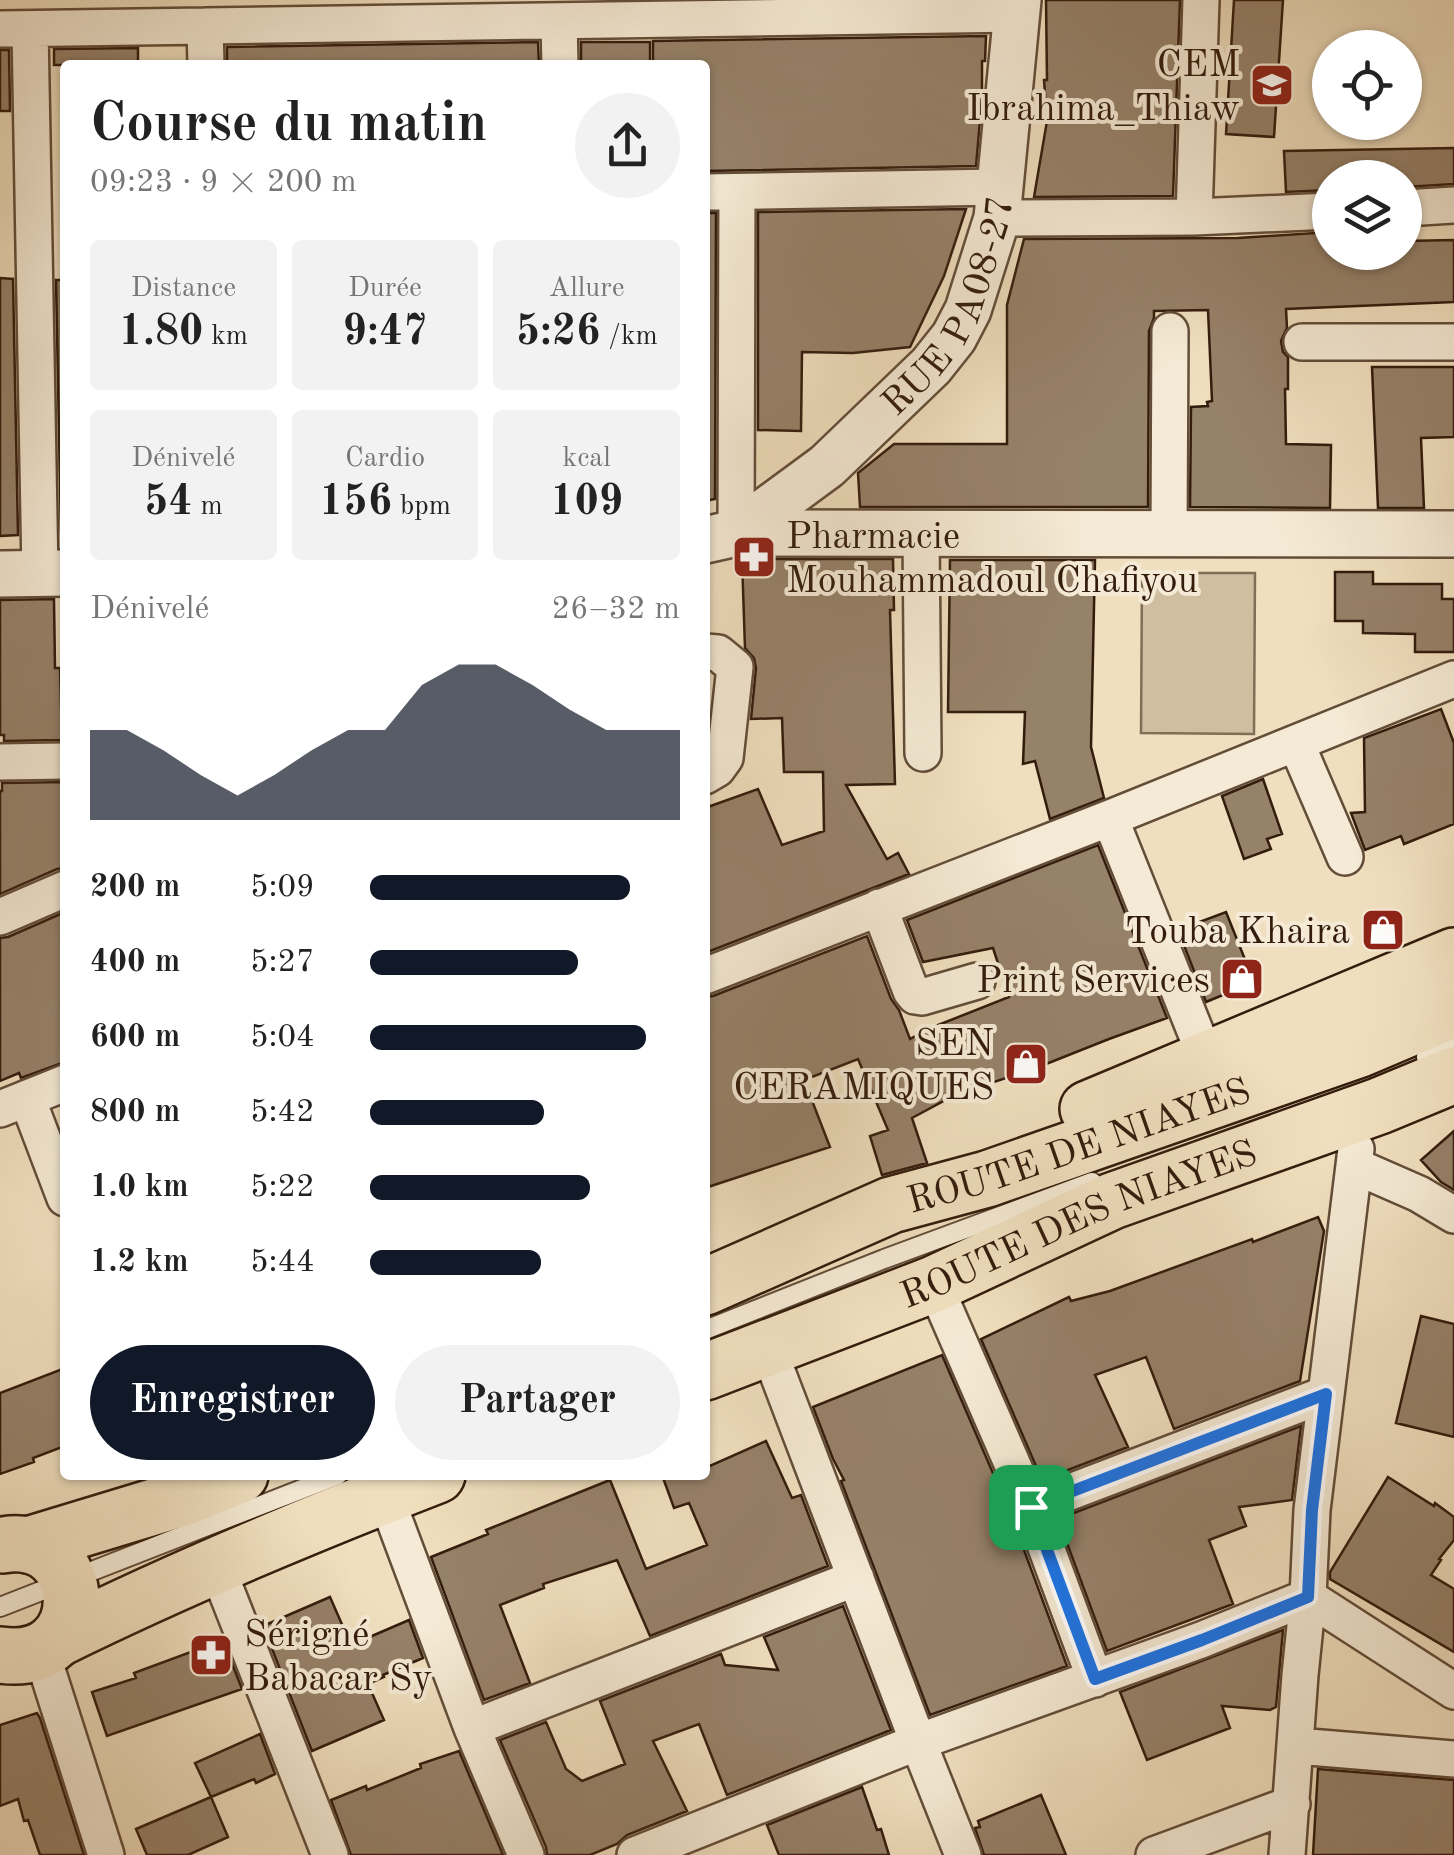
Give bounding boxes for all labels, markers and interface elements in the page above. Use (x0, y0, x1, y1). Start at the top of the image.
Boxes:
map controls (1312, 30, 1422, 270)
button: locate (1312, 30, 1422, 140)
place label: CEM Ibrahima_Thiaw (966, 47, 1240, 129)
school or university icon: CEM Ibrahima_Thiaw (1249, 62, 1295, 108)
button: share (575, 93, 680, 198)
text: Course du matin (90, 98, 487, 153)
button: layers (1312, 160, 1422, 270)
text: 09:23 · 9 × 200 m (90, 167, 357, 199)
street label: RUE PA08-27 (876, 194, 1021, 424)
text: Distance (131, 275, 236, 303)
text: Durée (348, 275, 422, 303)
text: Allure (549, 275, 625, 303)
text: 1.80 (119, 312, 203, 354)
text: 9:47 (343, 312, 427, 354)
text: 5:26 (516, 312, 600, 354)
text: km (203, 323, 248, 351)
text: /km (600, 323, 658, 351)
text: Dénivelé (131, 445, 235, 473)
text: Cardio (345, 445, 425, 473)
text: kcal (563, 445, 611, 473)
text: 54 (144, 482, 193, 524)
text: 156 (319, 482, 392, 524)
text: 109 (550, 482, 623, 524)
text: m (193, 493, 223, 521)
text: bpm (392, 493, 451, 521)
place label: Pharmacie Mouhammadoul Chafiyou (786, 519, 1198, 601)
pharmacy icon: Pharmacie Mouhammadoul Chafiyou (731, 534, 777, 580)
text: Dénivelé (90, 594, 209, 626)
text: 26–32 m (552, 594, 680, 626)
text: 200 m (90, 872, 180, 904)
text: 5:09 (250, 872, 315, 904)
shop icon: Touba Khaira (1360, 907, 1406, 953)
place label: Touba Khaira (1125, 914, 1350, 952)
text: 400 m (90, 947, 180, 979)
text: 5:27 (250, 947, 315, 979)
shop icon: Print Services (1219, 956, 1265, 1002)
place label: Print Services (976, 963, 1210, 1001)
text: 600 m (90, 1022, 180, 1054)
text: 5:04 (250, 1022, 315, 1054)
place label: SEN CERAMIQUES (733, 1026, 994, 1108)
shop icon: SEN CERAMIQUES (1003, 1041, 1049, 1087)
street label: ROUTE DE NIAYES (903, 1073, 1256, 1222)
text: 800 m (90, 1097, 180, 1129)
text: 5:42 (250, 1097, 315, 1129)
street label: ROUTE DES NIAYES (896, 1135, 1262, 1317)
text: 1.0 km (90, 1172, 189, 1204)
text: 5:22 (250, 1172, 315, 1204)
text: 1.2 km (90, 1247, 189, 1279)
text: 5:44 (250, 1247, 315, 1279)
button: Enregistrer (90, 1345, 375, 1460)
button: Partager (395, 1345, 680, 1460)
pin (989, 1465, 1074, 1550)
icon: arrive (1004, 1480, 1059, 1535)
place label: Sérigné Babacar Sy (244, 1617, 432, 1699)
pharmacy icon: Sérigné Babacar Sy (188, 1632, 234, 1678)

